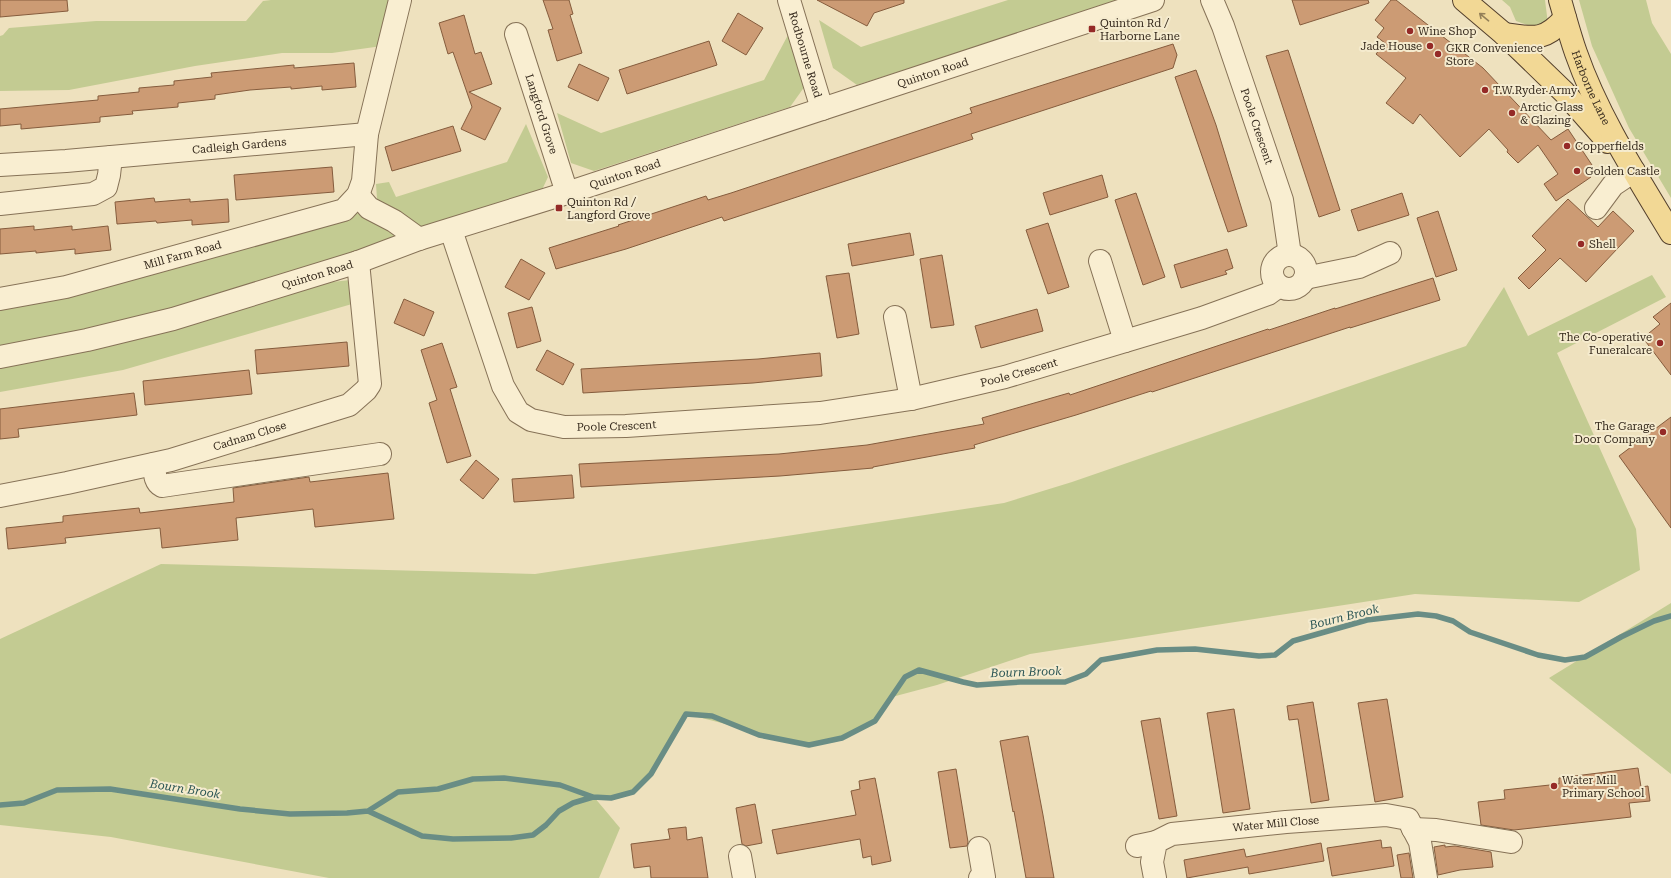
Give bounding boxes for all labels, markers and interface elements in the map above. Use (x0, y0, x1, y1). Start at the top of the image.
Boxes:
street label: Rodbourne Road (786, 10, 825, 99)
one-way arrow (1479, 12, 1489, 21)
place label: Quinton Rd / Harborne Lane (1100, 17, 1180, 43)
marker: Quinton Rd / Harborne Lane (1087, 24, 1097, 34)
place label: Wine Shop (1418, 25, 1476, 38)
marker: Wine Shop (1405, 26, 1415, 36)
place label: Jade House (1360, 40, 1422, 53)
marker: Jade House (1425, 41, 1435, 51)
place label: GKR Convenience Store (1446, 42, 1543, 68)
marker: GKR Convenience Store (1433, 49, 1443, 59)
street label: Harborne Lane (1569, 49, 1613, 127)
street label: Quinton Road (896, 55, 970, 90)
street label: Langford Grove (523, 72, 561, 156)
place label: T.W.Ryder Army (1493, 84, 1578, 97)
marker: T.W.Ryder Army (1480, 85, 1490, 95)
street label: Poole Crescent (1238, 86, 1276, 166)
place label: Arctic Glass & Glazing (1520, 101, 1583, 127)
marker: Arctic Glass & Glazing (1507, 108, 1517, 118)
street label: Cadleigh Gardens (192, 135, 287, 156)
place label: Copperfields (1575, 140, 1644, 153)
marker: Copperfields (1562, 141, 1572, 151)
street label: Quinton Road (588, 156, 662, 192)
place label: Golden Castle (1585, 165, 1660, 178)
marker: Golden Castle (1572, 166, 1582, 176)
place label: Quinton Rd / Langford Grove (567, 196, 650, 222)
marker: Quinton Rd / Langford Grove (554, 203, 564, 213)
street label: Mill Farm Road (142, 238, 223, 272)
place label: Shell (1589, 238, 1616, 251)
marker: Shell (1576, 239, 1586, 249)
street label: Quinton Road (280, 257, 354, 292)
place label: The Co-operative Funeralcare (1559, 331, 1652, 357)
marker: The Co-operative Funeralcare (1655, 338, 1665, 348)
street label: Poole Crescent (979, 355, 1059, 389)
street label: Poole Crescent (577, 417, 657, 433)
street label: Cadnam Close (211, 418, 288, 453)
place label: The Garage Door Company (1574, 420, 1655, 446)
marker: The Garage Door Company (1658, 427, 1668, 437)
water label: Bourn Brook (1307, 601, 1381, 633)
water label: Bourn Brook (989, 664, 1062, 680)
place label: Water Mill Primary School (1562, 774, 1645, 800)
water label: Bourn Brook (148, 776, 222, 802)
marker: Water Mill Primary School (1549, 781, 1559, 791)
street label: Water Mill Close (1232, 813, 1320, 834)

